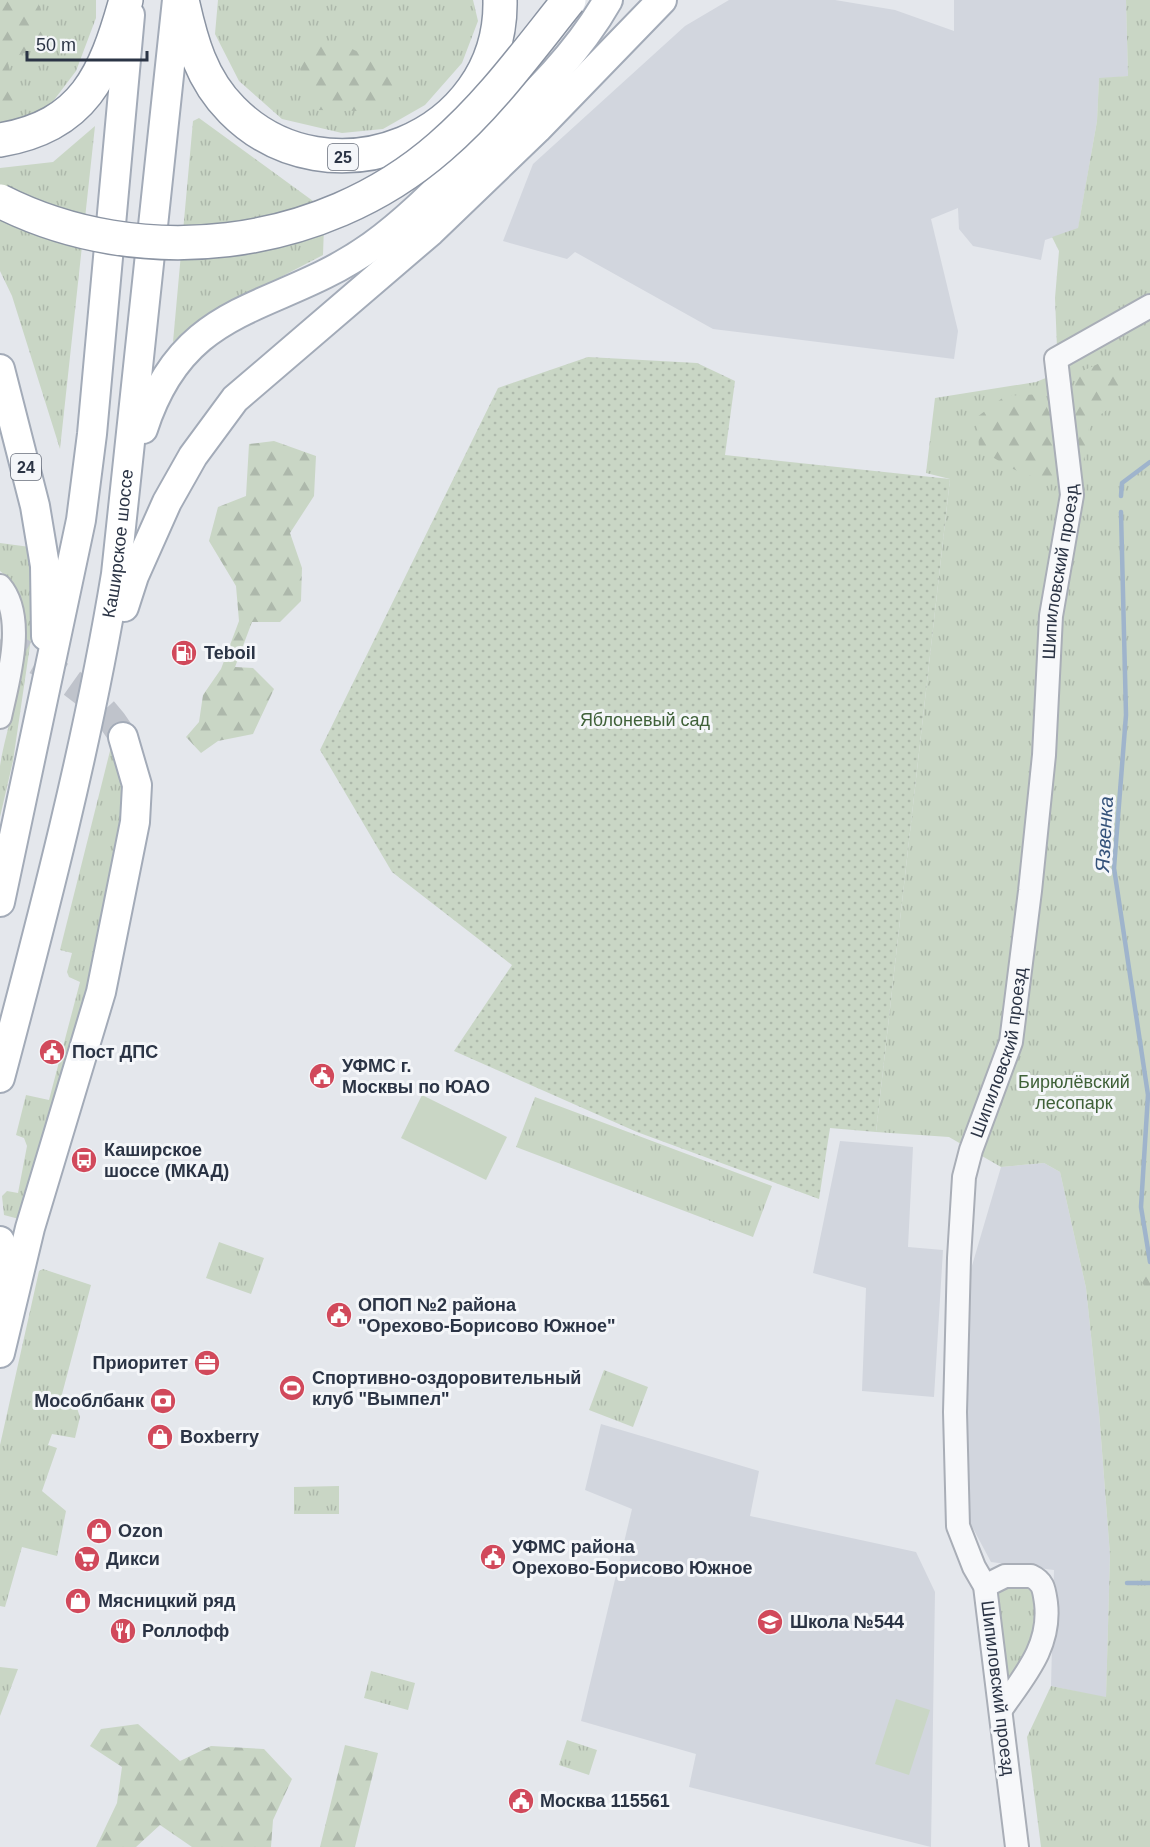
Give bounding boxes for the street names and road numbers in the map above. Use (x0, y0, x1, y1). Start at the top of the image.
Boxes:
road number: 25 (328, 144, 358, 170)
road number: 24 (11, 454, 41, 480)
street label: Каширское шоссе (99, 468, 137, 619)
street label: Шипиловский проезд (1039, 483, 1082, 660)
street label: Шипиловский проезд (966, 966, 1030, 1141)
street label: Шипиловский проезд (977, 1599, 1019, 1777)

